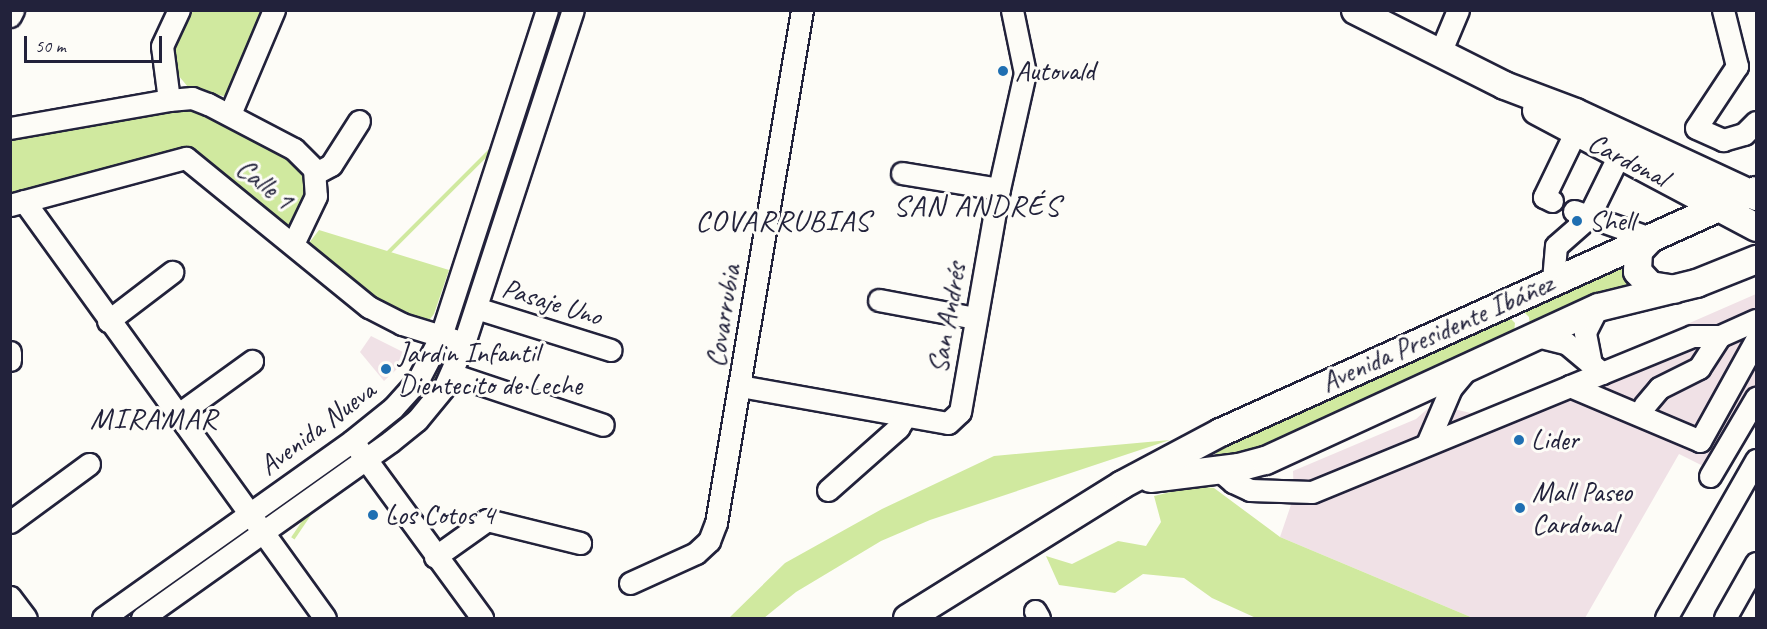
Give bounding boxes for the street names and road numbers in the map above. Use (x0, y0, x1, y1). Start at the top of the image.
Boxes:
street label: Cardonal (1582, 126, 1674, 194)
street label: Calle 1 (230, 151, 300, 217)
street label: San Andrés (921, 260, 973, 376)
street label: Covarrubia (698, 263, 748, 369)
street label: Avenida Presidente Ibáñez (1316, 267, 1558, 399)
street label: Pasaje Uno (498, 271, 606, 333)
street label: Avenida Nueva (252, 374, 382, 482)

